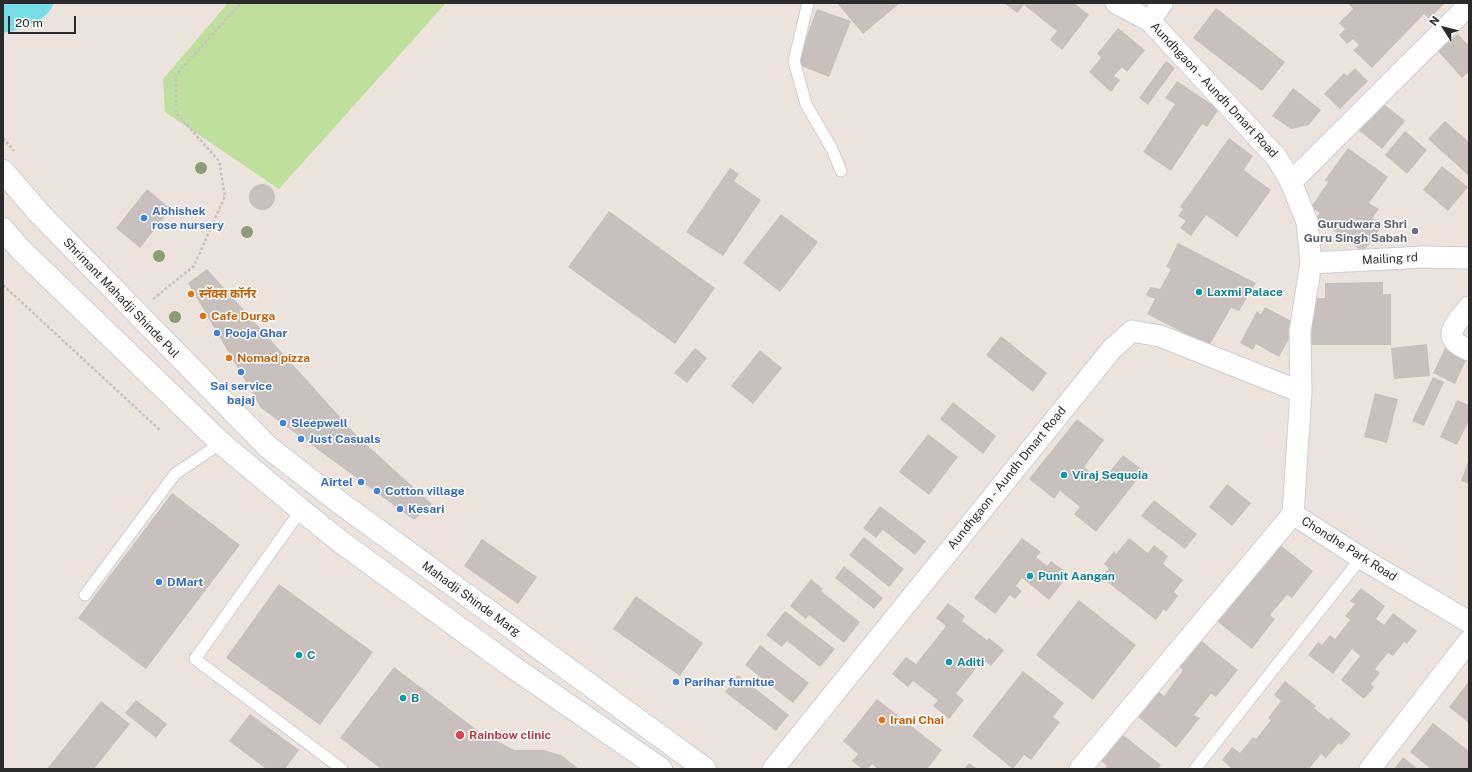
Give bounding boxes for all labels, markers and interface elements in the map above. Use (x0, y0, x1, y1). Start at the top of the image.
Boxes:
scale bar (10, 8, 78, 34)
north arrow (1424, 8, 1464, 48)
text: N (1427, 14, 1442, 28)
text: 20 m (15, 16, 43, 30)
street label: Aundhgaon - Aundh Dmart Road (1147, 19, 1281, 161)
place label: Abhishek rose nursery (152, 204, 224, 232)
marker: Abhishek rose nursery (139, 213, 149, 223)
place label: Gurudwara Shri Guru Singh Sabah (1304, 217, 1407, 245)
marker: Gurudwara Shri Guru Singh Sabah (1410, 226, 1420, 236)
street label: Shrimant Mahadji Shinde Pul (60, 235, 182, 361)
street label: Mailing rd (1362, 250, 1418, 268)
place label: Laxmi Palace (1207, 285, 1283, 299)
place label: स्नॅक्स कॉर्नर (199, 287, 256, 301)
marker: Laxmi Palace (1194, 287, 1204, 297)
marker: स्नॅक्स कॉर्नर (186, 289, 196, 299)
place label: Cafe Durga (211, 309, 275, 323)
marker: Cafe Durga (198, 311, 208, 321)
place label: Pooja Ghar (225, 326, 287, 340)
marker: Pooja Ghar (212, 328, 222, 338)
place label: Nomad pizza (237, 351, 310, 365)
marker: Nomad pizza (224, 353, 234, 363)
marker: Sai service bajaj (236, 367, 246, 377)
place label: Sai service bajaj (210, 379, 272, 407)
street label: Aundhgaon - Aundh Dmart Road (945, 404, 1069, 552)
place label: Sleepwell (291, 416, 348, 430)
marker: Sleepwell (278, 418, 288, 428)
place label: Just Casuals (309, 432, 381, 446)
marker: Just Casuals (296, 434, 306, 444)
place label: Viraj Sequoia (1072, 468, 1148, 482)
marker: Viraj Sequoia (1059, 470, 1069, 480)
place label: Airtel (320, 475, 353, 489)
marker: Airtel (356, 477, 366, 487)
place label: Cotton village (385, 484, 465, 498)
marker: Cotton village (372, 486, 382, 496)
place label: Kesari (408, 502, 444, 516)
marker: Kesari (395, 504, 405, 514)
street label: Chondhe Park Road (1299, 514, 1399, 584)
street label: Mahadji Shinde Marg (419, 558, 523, 640)
place label: Punit Aangan (1038, 569, 1115, 583)
marker: Punit Aangan (1025, 571, 1035, 581)
place label: DMart (167, 575, 203, 589)
marker: DMart (154, 577, 164, 587)
place label: C (307, 648, 316, 662)
marker: C (294, 650, 304, 660)
place label: Aditi (957, 655, 984, 669)
marker: Aditi (944, 657, 954, 667)
place label: Parihar furnitue (684, 675, 774, 689)
marker: Parihar furnitue (671, 677, 681, 687)
place label: B (411, 691, 419, 705)
marker: B (398, 693, 408, 703)
place label: Irani Chai (890, 713, 944, 727)
marker: Irani Chai (877, 715, 887, 725)
place label: Rainbow clinic (469, 728, 551, 742)
marker: Rainbow clinic (454, 729, 466, 741)

